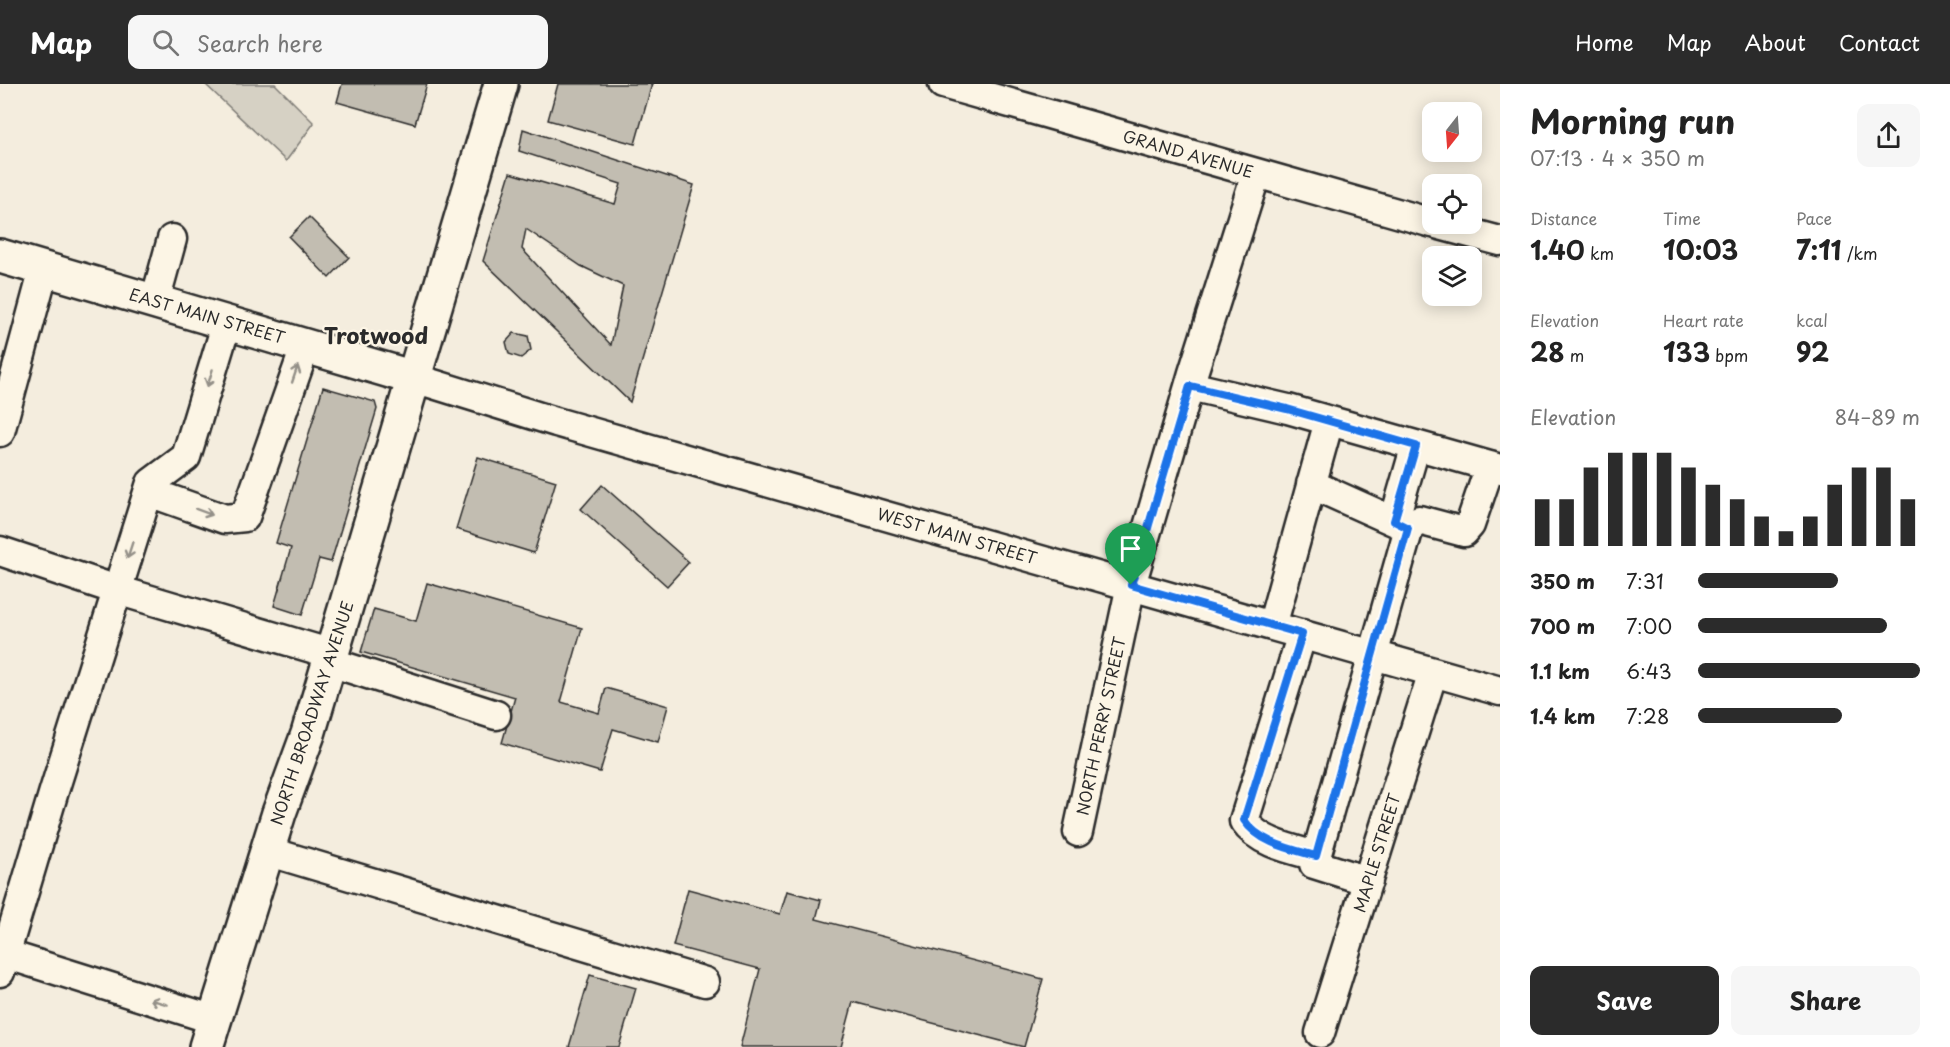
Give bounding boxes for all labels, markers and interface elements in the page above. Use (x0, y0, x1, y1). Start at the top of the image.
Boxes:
search box (128, 15, 548, 69)
text: Map (30, 21, 92, 64)
icon: search (149, 26, 182, 59)
text: Search here (197, 26, 323, 59)
text: Home (1575, 26, 1634, 58)
text: Map (1667, 26, 1712, 58)
text: About (1745, 26, 1806, 58)
text: Contact (1839, 26, 1920, 58)
text: Morning run (1530, 95, 1735, 145)
north arrow (1422, 102, 1482, 162)
map controls (1422, 102, 1482, 306)
button: share (1857, 104, 1920, 167)
street label: GRAND AVENUE (1120, 123, 1256, 183)
text: 07:13 · 4 × 350 m (1530, 143, 1705, 173)
button: locate (1422, 174, 1482, 234)
text: Distance (1530, 206, 1597, 230)
text: Time (1663, 206, 1701, 230)
text: Pace (1796, 206, 1832, 230)
text: 1.40 (1530, 230, 1585, 269)
text: 10:03 (1663, 230, 1738, 269)
text: 7:11 (1796, 230, 1842, 269)
text: km (1585, 241, 1614, 265)
text: /km (1842, 241, 1878, 265)
button: layers (1422, 246, 1482, 306)
street label: EAST MAIN STREET (127, 281, 288, 349)
text: Elevation (1530, 308, 1599, 332)
text: Heart rate (1663, 308, 1744, 332)
text: kcal (1796, 308, 1828, 332)
district label: Trotwood (324, 318, 428, 351)
text: 28 (1530, 332, 1565, 371)
text: 133 (1663, 332, 1710, 371)
text: 92 (1796, 332, 1829, 371)
text: m (1565, 343, 1584, 367)
text: bpm (1710, 343, 1748, 367)
one-way arrow (291, 365, 302, 384)
one-way arrow (204, 368, 215, 387)
text: Elevation (1530, 402, 1616, 432)
text: 84–89 m (1835, 402, 1920, 432)
street label: WEST MAIN STREET (875, 501, 1040, 569)
one-way arrow (194, 507, 213, 518)
pin (1105, 523, 1156, 585)
icon: arrive (1114, 532, 1147, 565)
one-way arrow (124, 540, 135, 559)
text: 350 m (1530, 566, 1595, 596)
text: 7:31 (1626, 566, 1664, 596)
street label: NORTH BROADWAY AVENUE (263, 598, 359, 828)
text: 700 m (1530, 611, 1595, 641)
text: 7:00 (1626, 611, 1672, 641)
street label: NORTH PERRY STREET (1069, 634, 1131, 817)
text: 1.1 km (1530, 656, 1590, 686)
text: 6:43 (1626, 656, 1672, 686)
text: 1.4 km (1530, 701, 1596, 731)
text: 7:28 (1626, 701, 1669, 731)
street label: MAPLE STREET (1347, 790, 1406, 915)
button: Save (1530, 966, 1719, 1035)
button: Share (1731, 966, 1920, 1035)
one-way arrow (150, 996, 169, 1007)

